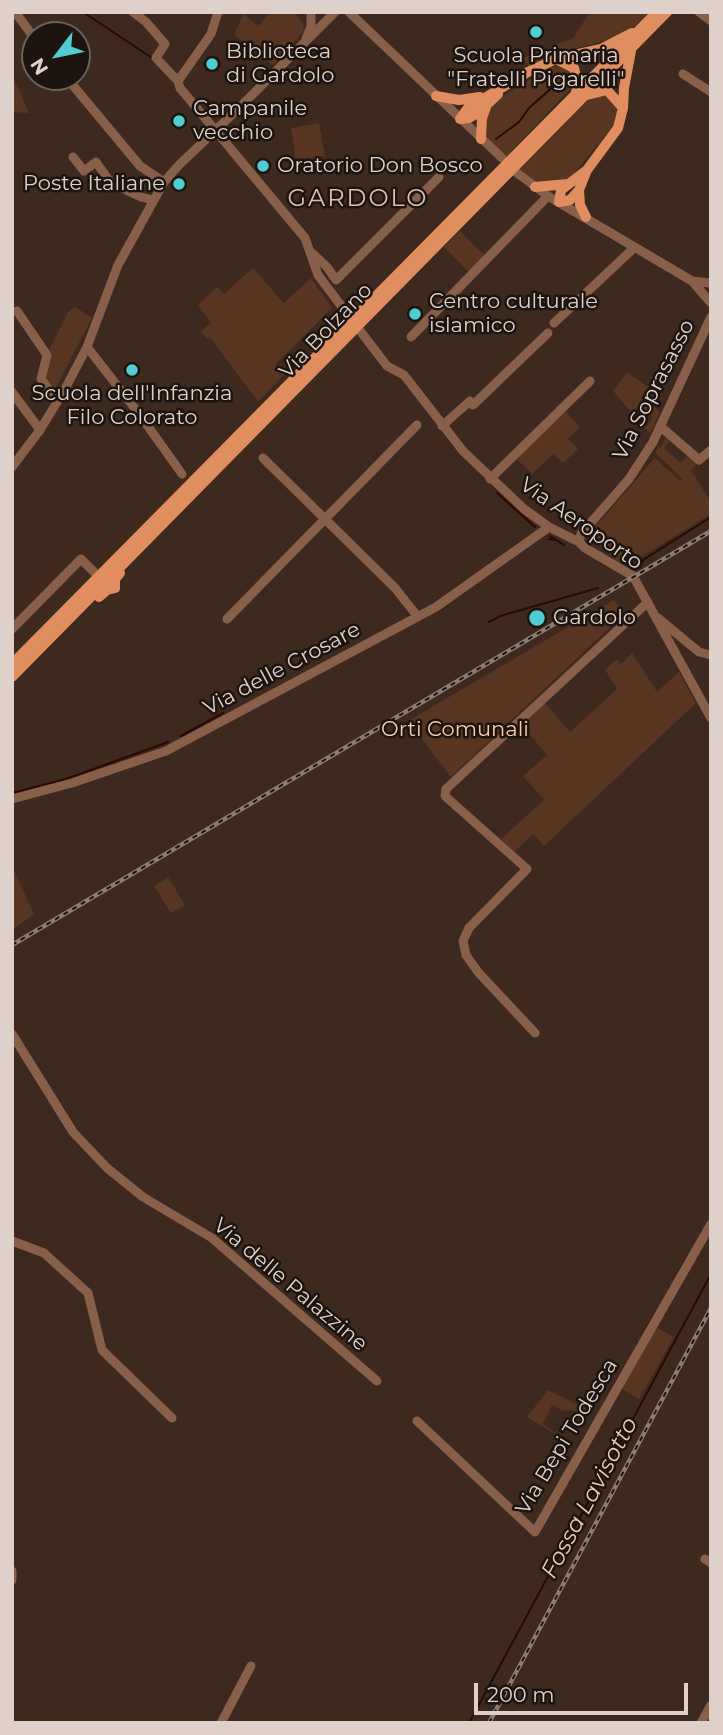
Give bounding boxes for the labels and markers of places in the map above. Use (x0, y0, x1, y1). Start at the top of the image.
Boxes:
marker: Scuola Primaria "Fratelli Pigarelli" (528, 24, 544, 40)
place label: Biblioteca di Gardolo (226, 39, 334, 89)
place label: Scuola Primaria "Fratelli Pigarelli" (447, 43, 625, 93)
marker: Biblioteca di Gardolo (204, 56, 220, 72)
place label: Campanile vecchio (193, 96, 307, 146)
marker: Campanile vecchio (171, 113, 187, 129)
place label: Oratorio Don Bosco (277, 153, 483, 179)
marker: Oratorio Don Bosco (255, 158, 271, 174)
place label: Poste Italiane (23, 171, 165, 197)
marker: Poste Italiane (171, 176, 187, 192)
place label: Centro culturale islamico (429, 289, 598, 339)
marker: Centro culturale islamico (407, 306, 423, 322)
marker: Scuola dell'Infanzia Filo Colorato (124, 362, 140, 378)
place label: Scuola dell'Infanzia Filo Colorato (32, 381, 232, 431)
place label: Gardolo (553, 605, 636, 631)
marker: Gardolo (527, 608, 547, 628)

